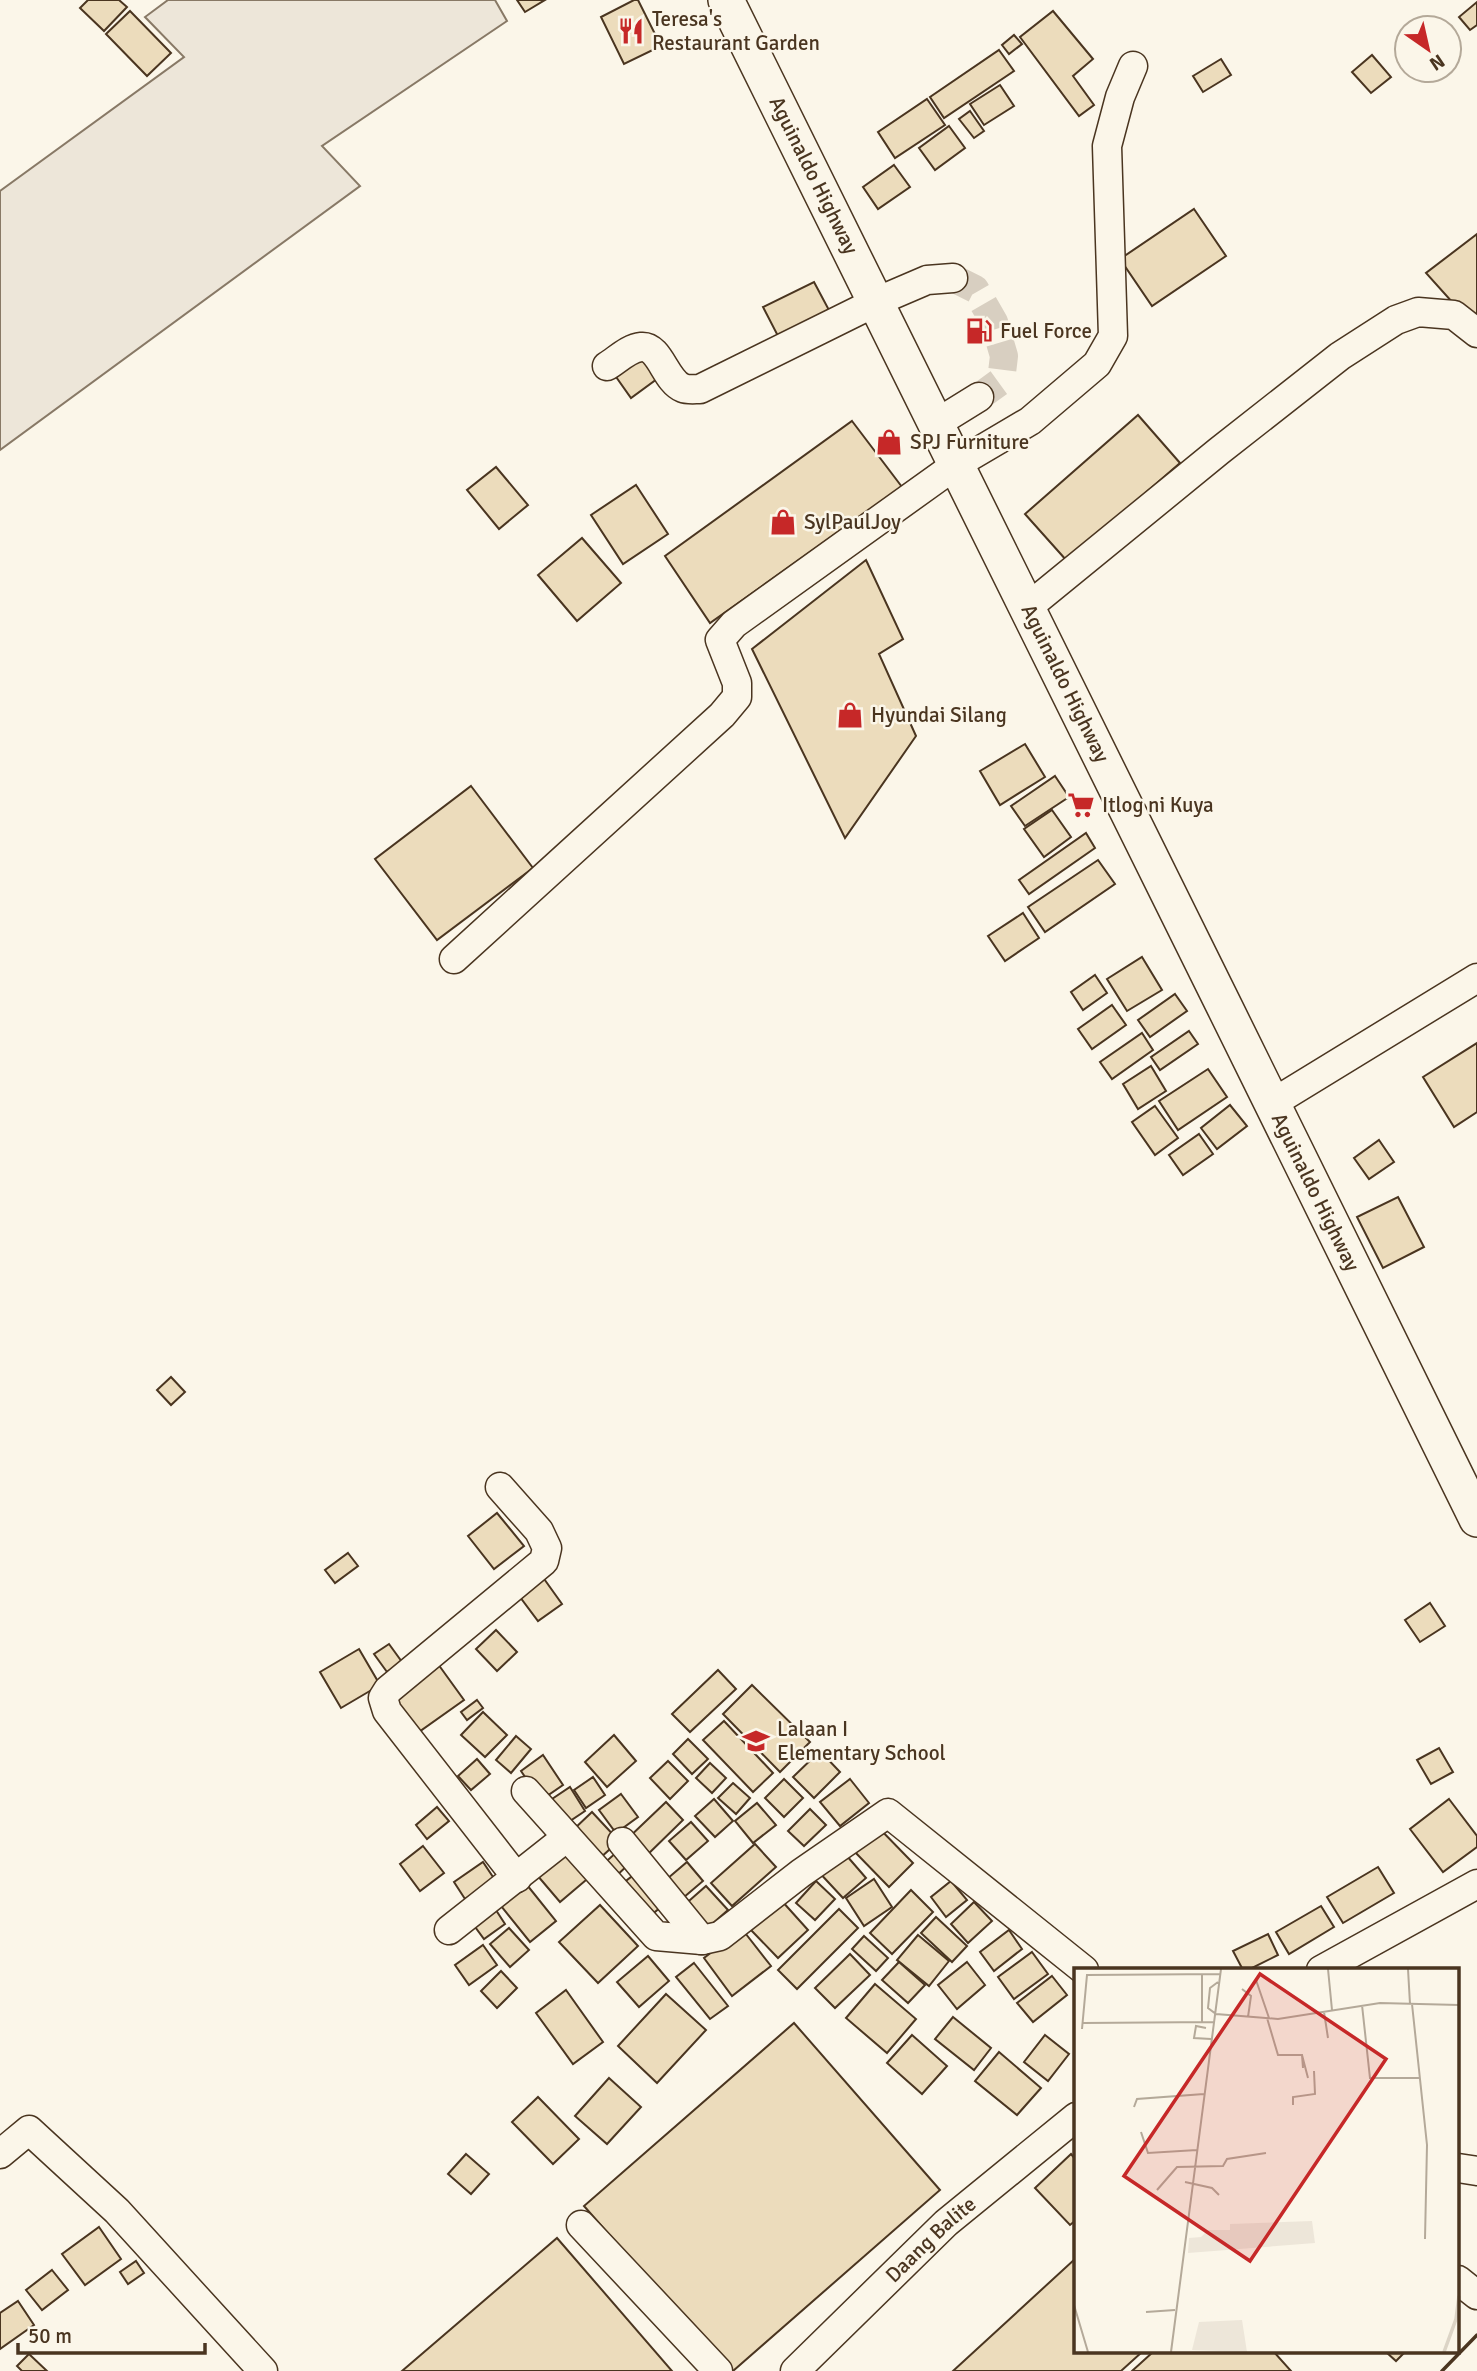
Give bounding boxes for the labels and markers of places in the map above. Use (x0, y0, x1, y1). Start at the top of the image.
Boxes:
place label: Teresa's Restaurant Garden (652, 6, 820, 56)
restaurant icon: Teresa's Restaurant Garden (616, 16, 646, 46)
fuel station icon: Fuel Force (964, 316, 994, 346)
place label: Fuel Force (1000, 318, 1092, 344)
shop icon: SPJ Furniture (874, 427, 904, 457)
place label: SPJ Furniture (910, 429, 1029, 455)
shop icon: SylPaulJoy (768, 507, 798, 537)
place label: SylPaulJoy (804, 509, 901, 535)
shop icon: Hyundai Silang (835, 700, 865, 730)
place label: Hyundai Silang (871, 702, 1007, 728)
supermarket icon: Itlog ni Kuya (1066, 790, 1096, 820)
place label: Itlog ni Kuya (1102, 792, 1214, 818)
place label: Lalaan I Elementary School (777, 1716, 946, 1766)
school or university icon: Lalaan I Elementary School (741, 1726, 771, 1756)

